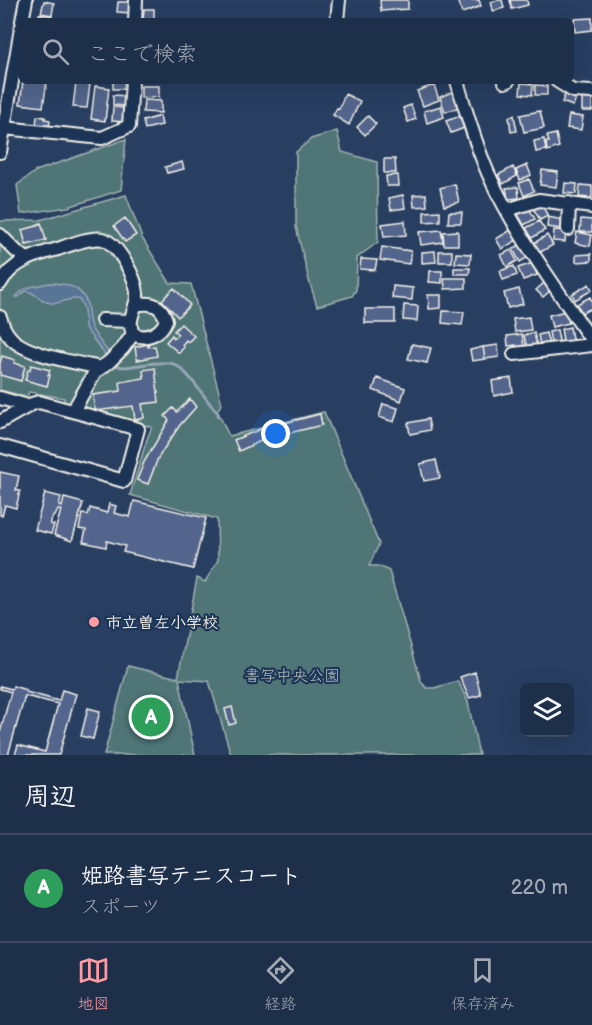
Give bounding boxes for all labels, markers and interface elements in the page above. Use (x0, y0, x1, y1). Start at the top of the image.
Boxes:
search box (18, 18, 574, 84)
icon: search (39, 35, 72, 68)
text: ここで検索 (87, 41, 197, 68)
your location (261, 419, 290, 448)
place label: 市立曽左小学校 (106, 614, 218, 633)
marker: 市立曽左小学校 (87, 615, 101, 629)
park label: 書写中央公園 (244, 667, 340, 686)
map controls (520, 683, 574, 737)
button: layers (520, 683, 574, 737)
pin: A (132, 694, 170, 740)
text: 周辺 (24, 782, 76, 813)
text: 姫路書写テニスコート (81, 863, 301, 890)
text: A (37, 876, 50, 900)
text: 220 m (511, 876, 568, 900)
text: スポーツ (81, 895, 161, 919)
tab: 地図 (77, 954, 110, 1014)
tab: 経路 (264, 954, 297, 1014)
tab: 保存済み (451, 954, 515, 1014)

